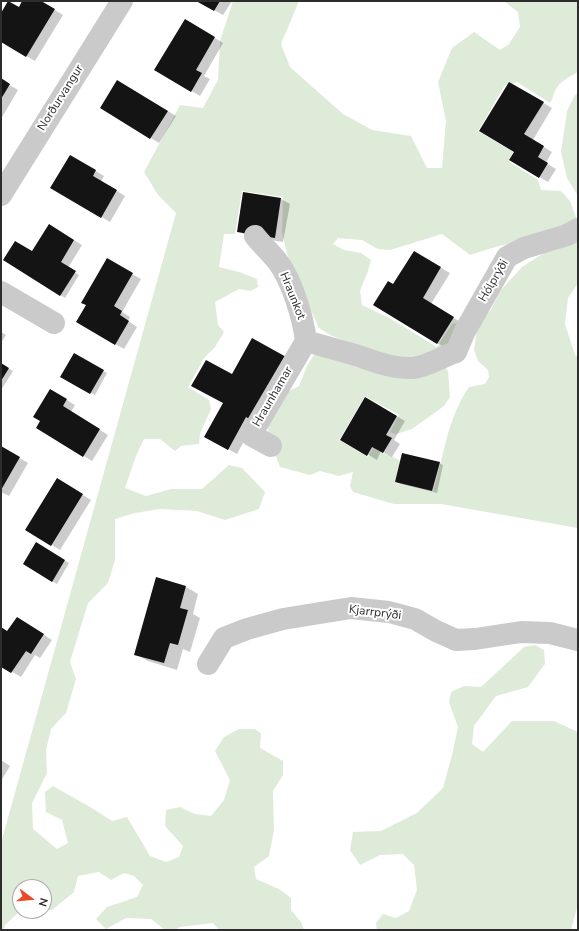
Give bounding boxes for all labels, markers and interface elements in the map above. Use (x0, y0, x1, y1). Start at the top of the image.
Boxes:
street label: Norðurvangur (35, 62, 87, 134)
street label: Hólprýði (476, 257, 512, 305)
street label: Hraunkot (276, 270, 308, 322)
street label: Hraunhamar (250, 364, 296, 430)
street label: Kjarrprýði (348, 603, 402, 623)
north arrow (12, 879, 52, 919)
text: N (35, 896, 51, 908)

